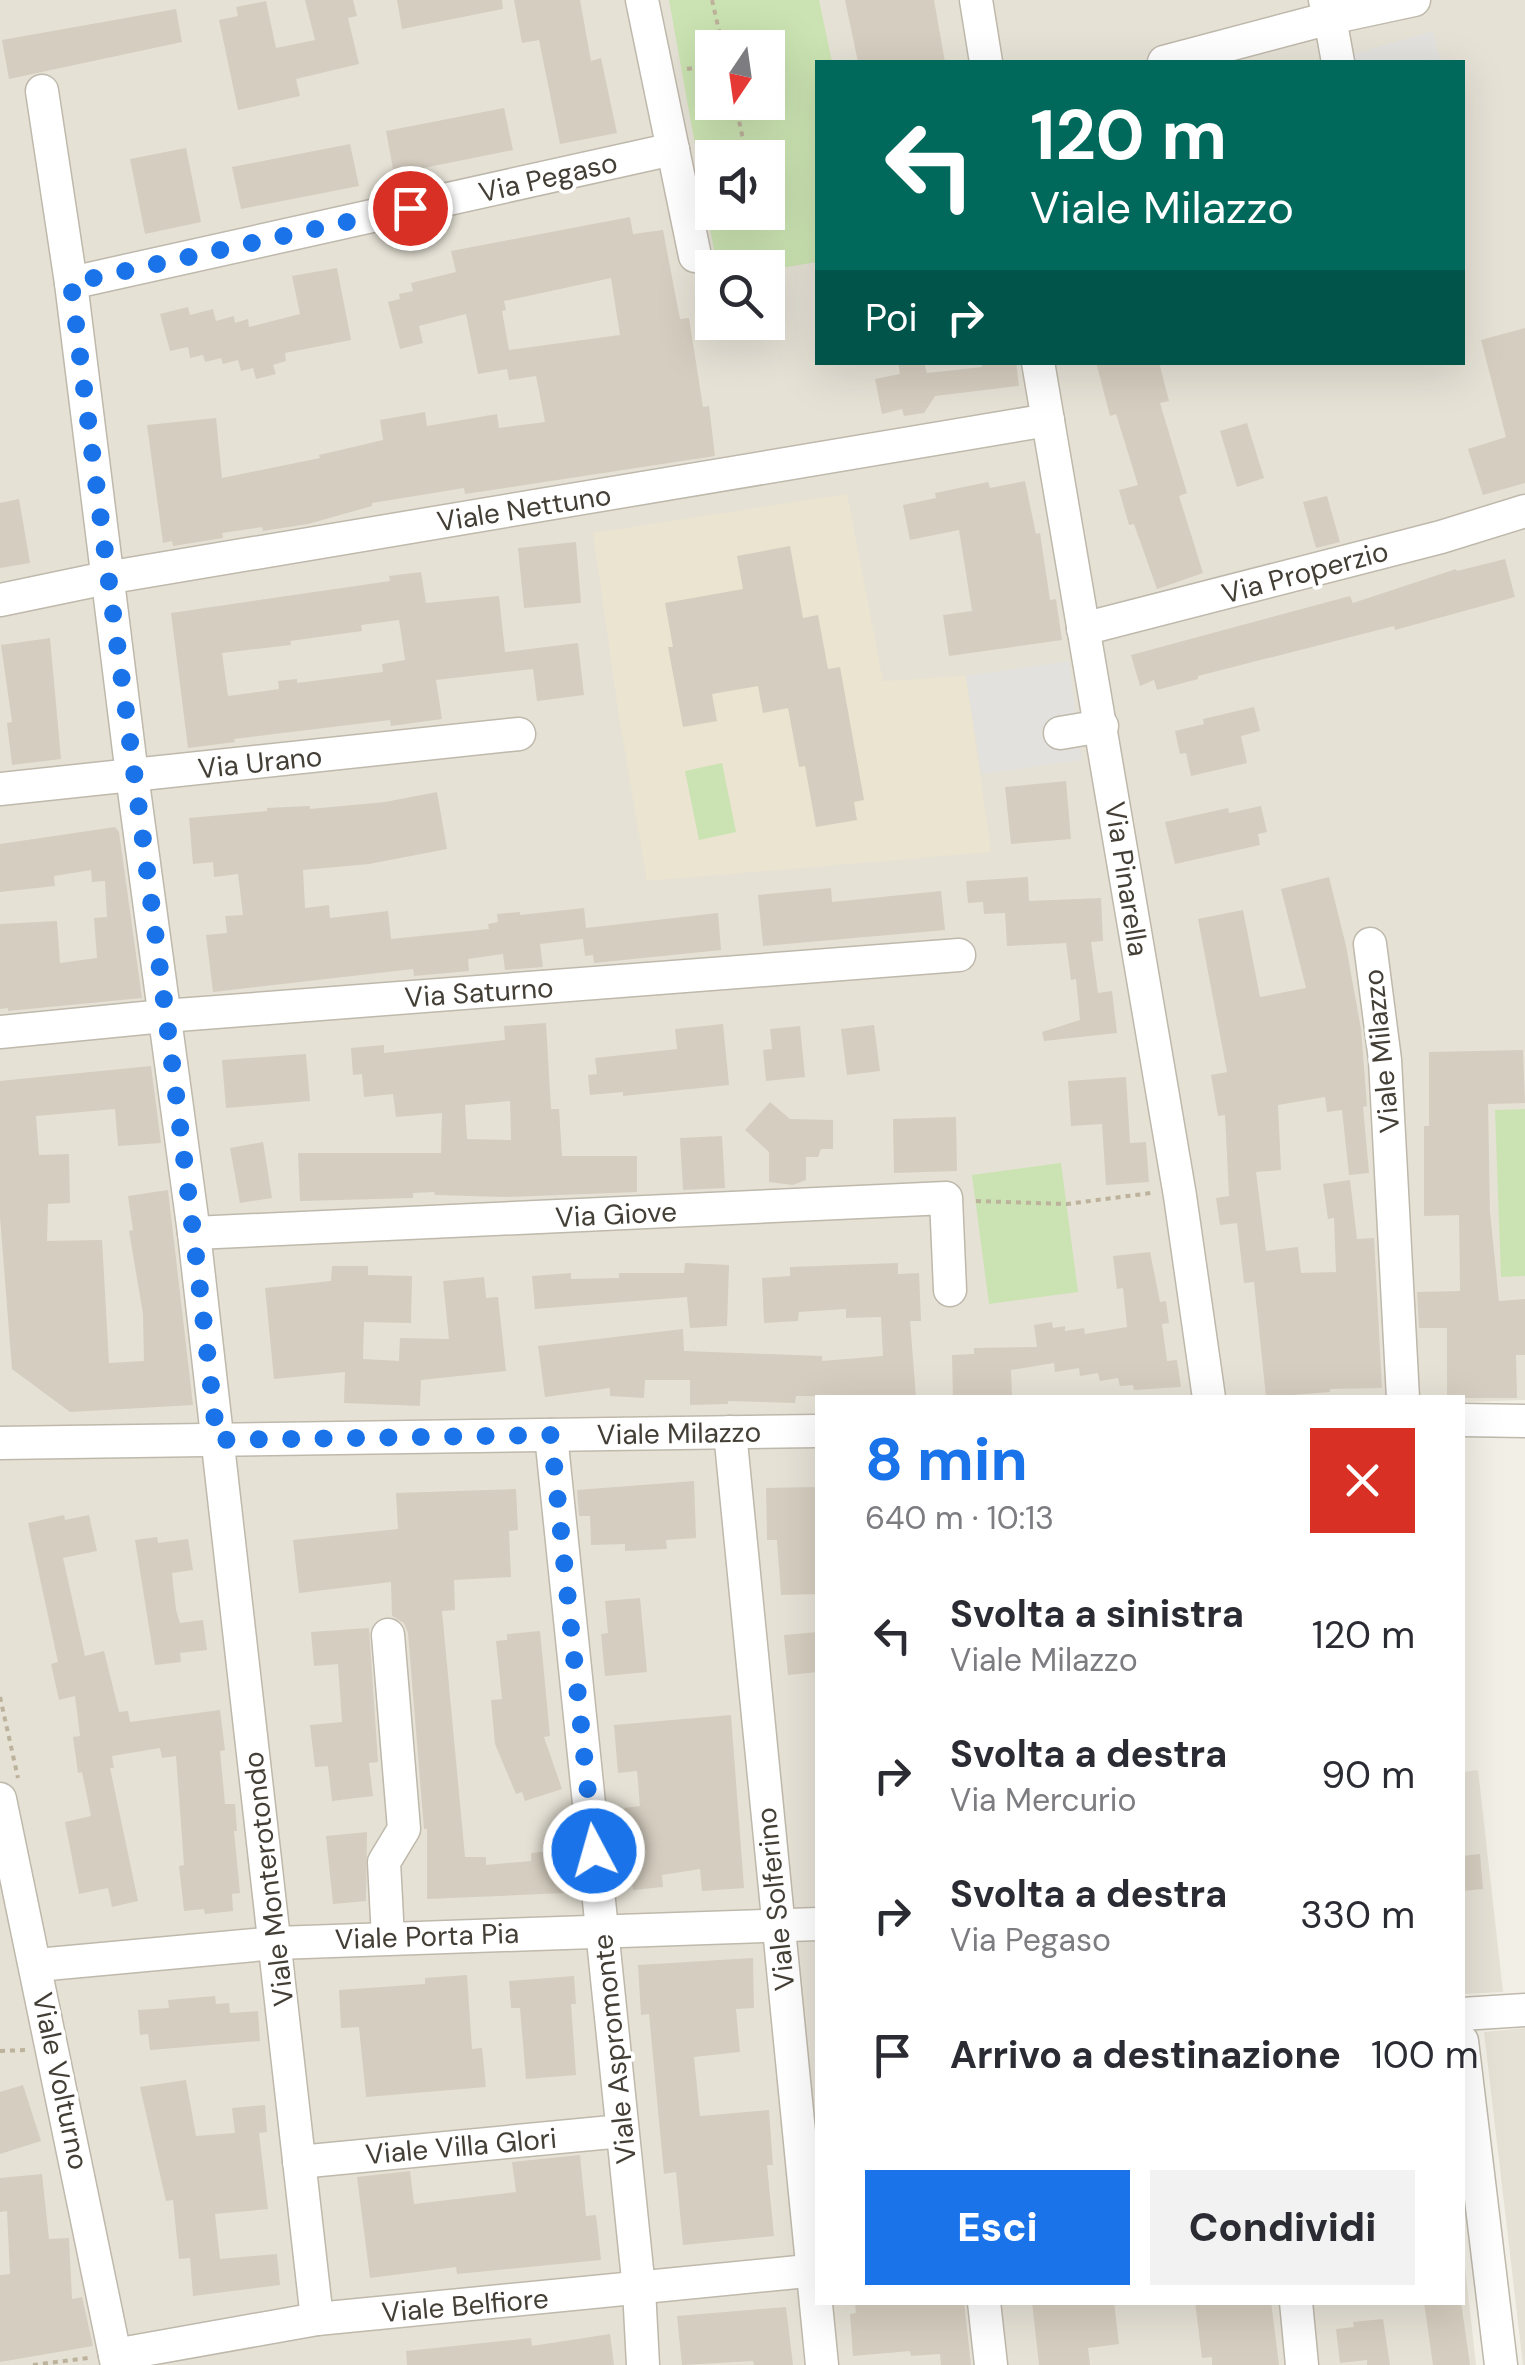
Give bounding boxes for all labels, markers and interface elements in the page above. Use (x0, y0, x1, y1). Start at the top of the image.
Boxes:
north arrow (695, 30, 785, 120)
map controls (695, 30, 785, 340)
text: 120 m (1030, 90, 1227, 181)
icon: left (865, 100, 995, 230)
button: sound (695, 140, 785, 230)
street label: Via Pegaso (475, 144, 621, 211)
pin (368, 166, 453, 251)
text: Viale Milazzo (1030, 178, 1294, 237)
icon: arrive (383, 181, 438, 236)
button: search (695, 250, 785, 340)
icon: right (938, 290, 993, 345)
text: Poi (865, 293, 918, 343)
street label: Viale Nettuno (434, 476, 614, 541)
street label: Via Properzio (1218, 533, 1392, 612)
street label: Via Urano (196, 738, 324, 787)
street label: Via Pinarella (1096, 799, 1157, 959)
street label: Viale Milazzo (1355, 967, 1408, 1135)
street label: Via Saturno (403, 969, 555, 1016)
street label: Via Giove (554, 1193, 678, 1236)
street label: Viale Milazzo (597, 1414, 761, 1453)
text: 8 min (865, 1420, 1028, 1499)
button: close (1310, 1428, 1415, 1533)
text: 640 m · 10:13 (865, 1497, 1054, 1539)
text: Svolta a sinistra (950, 1589, 1244, 1639)
icon: left (865, 1608, 920, 1663)
text: 120 m (1312, 1610, 1415, 1660)
text: Viale Milazzo (950, 1639, 1138, 1681)
text: Svolta a destra (950, 1729, 1227, 1779)
icon: right (865, 1748, 920, 1803)
street label: Viale Monterotondo (235, 1749, 302, 2008)
text: 90 m (1321, 1750, 1415, 1800)
text: Via Mercurio (950, 1779, 1136, 1821)
position arrow (542, 1799, 646, 1903)
street label: Viale Solferino (747, 1806, 804, 1992)
text: Svolta a destra (950, 1869, 1227, 1919)
icon: right (865, 1888, 920, 1943)
text: 330 m (1300, 1890, 1415, 1940)
street label: Viale Porta Pia (334, 1915, 520, 1958)
text: Via Pegaso (950, 1919, 1111, 1961)
street label: Viale Aspromonte (584, 1932, 645, 2166)
street label: Viale Volturno (24, 1989, 97, 2173)
icon: arrive (865, 2028, 920, 2083)
text: Arrivo a destinazione (950, 2030, 1341, 2080)
text: 100 m (1371, 2030, 1479, 2080)
street label: Viale Villa Glori (364, 2120, 558, 2173)
button: Esci (865, 2170, 1130, 2285)
button: Condividi (1150, 2170, 1415, 2285)
street label: Viale Belfiore (380, 2280, 550, 2331)

